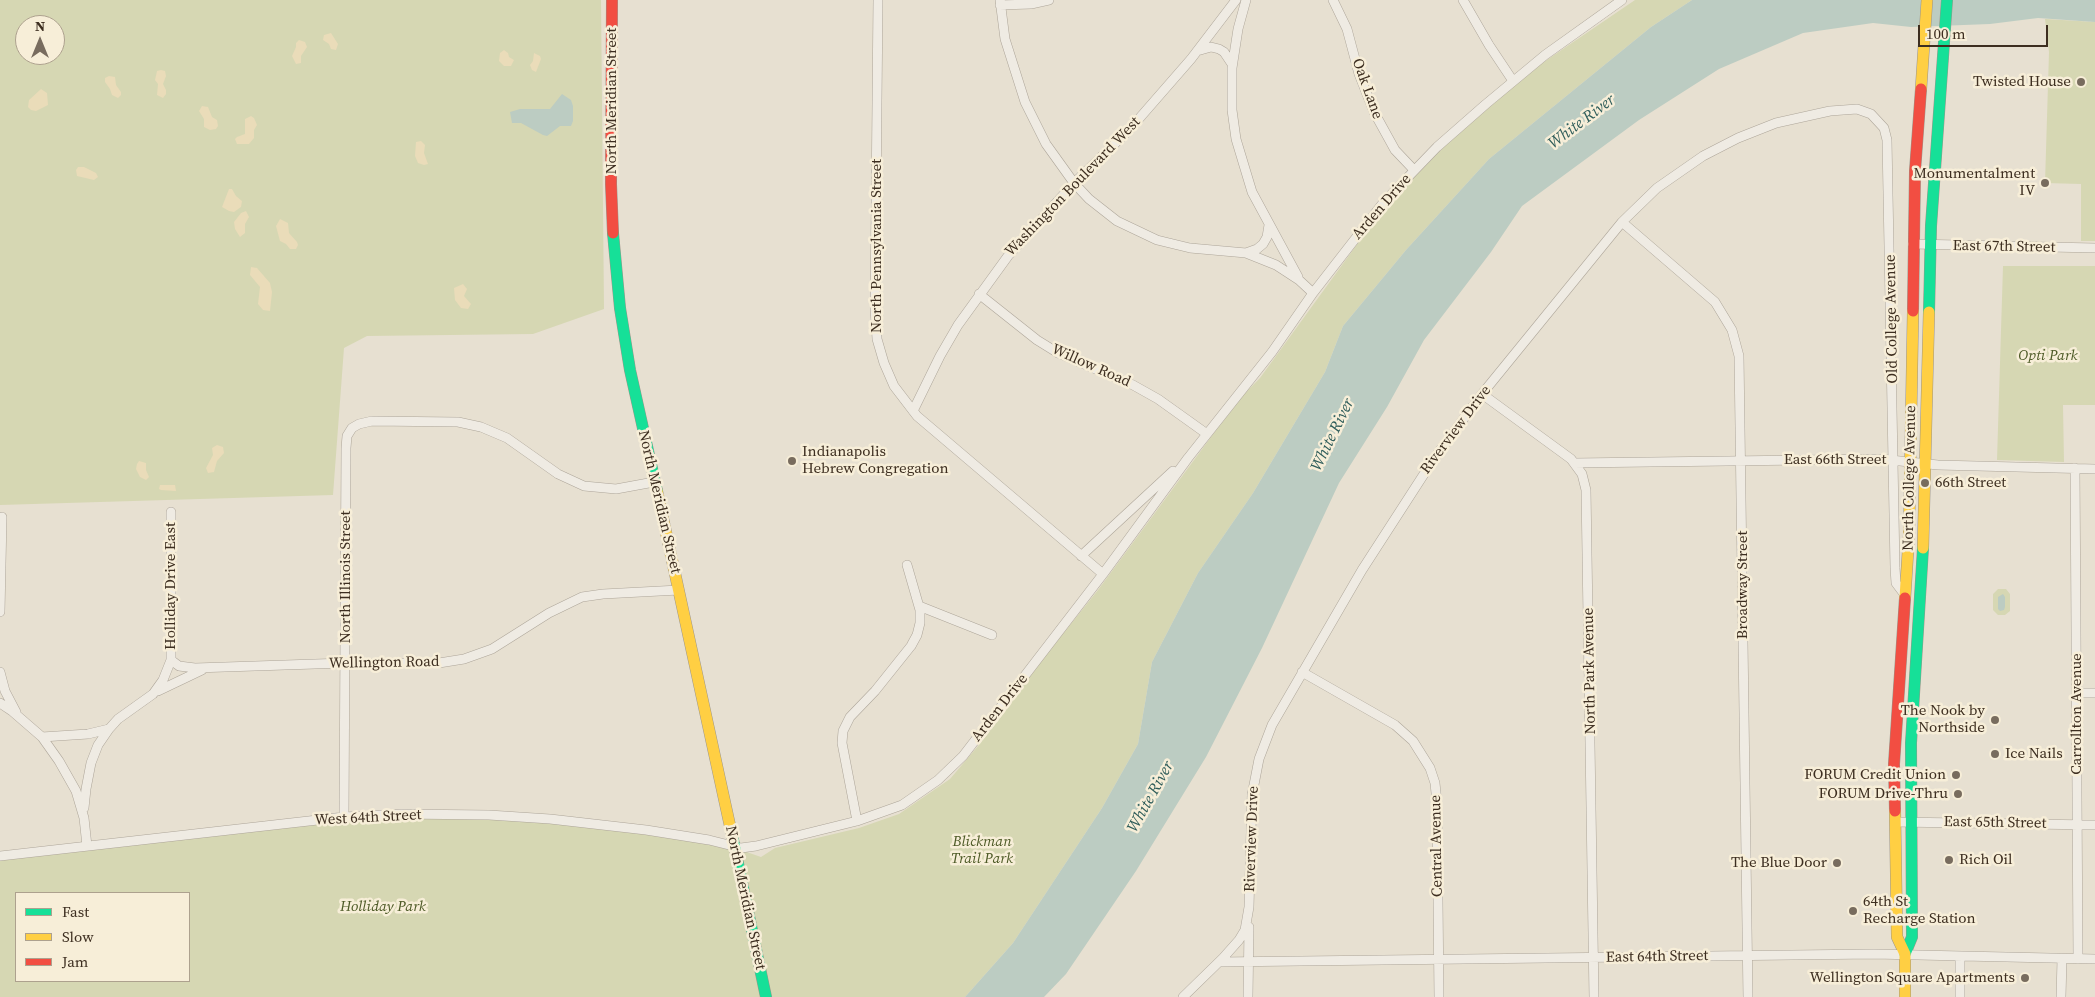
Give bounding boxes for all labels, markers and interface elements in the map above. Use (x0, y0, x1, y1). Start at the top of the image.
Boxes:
north arrow (15, 15, 65, 65)
scale bar (1920, 15, 2050, 47)
text: N (35, 16, 45, 36)
text: 100 m (1926, 23, 1966, 44)
street label: North Meridian Street (603, 28, 621, 174)
street label: Oak Lane (1348, 56, 1386, 122)
place label: Twisted House (1973, 73, 2071, 91)
marker: Twisted House (2075, 76, 2087, 88)
water label: White River (1545, 91, 1619, 153)
street label: Washington Boulevard West (1002, 113, 1144, 261)
street label: North Pennsylvania Street (868, 159, 886, 333)
place label: Monumentalment IV (1914, 165, 2035, 200)
street label: Arden Drive (1349, 171, 1415, 243)
marker: Monumentalment IV (2039, 177, 2051, 189)
street label: East 67th Street (1952, 237, 2056, 257)
street label: Old College Avenue (1882, 254, 1902, 384)
street label: Willow Road (1049, 341, 1133, 391)
park label: Opti Park (2018, 347, 2078, 365)
street label: Riverview Drive (1417, 382, 1495, 478)
water label: White River (1307, 396, 1359, 474)
street label: North College Avenue (1900, 405, 1920, 551)
street label: North Meridian Street (634, 429, 684, 575)
place label: Indianapolis Hebrew Congregation (802, 443, 949, 478)
street label: East 66th Street (1784, 451, 1886, 469)
marker: Indianapolis Hebrew Congregation (786, 455, 798, 467)
place label: 66th Street (1935, 474, 2006, 492)
marker: 66th Street (1919, 477, 1931, 489)
street label: North Illinois Street (337, 511, 355, 643)
street label: Holliday Drive East (162, 522, 180, 650)
street label: Broadway Street (1734, 531, 1752, 639)
street label: North Park Avenue (1580, 608, 1600, 734)
street label: Wellington Road (328, 653, 440, 673)
street label: Carrollton Avenue (2068, 653, 2086, 775)
street label: Arden Drive (968, 671, 1032, 745)
place label: The Nook by Northside (1901, 702, 1985, 737)
marker: The Nook by Northside (1989, 714, 2001, 726)
place label: Ice Nails (2005, 745, 2063, 763)
marker: Ice Nails (1989, 748, 2001, 760)
water label: White River (1124, 758, 1178, 836)
place label: FORUM Credit Union (1804, 766, 1946, 784)
marker: FORUM Credit Union (1950, 769, 1962, 781)
place label: FORUM Drive-Thru (1819, 785, 1948, 803)
street label: Riverview Drive (1241, 786, 1263, 892)
marker: FORUM Drive-Thru (1952, 788, 1964, 800)
street label: Central Avenue (1427, 795, 1447, 897)
street label: West 64th Street (314, 806, 422, 830)
street label: East 65th Street (1943, 813, 2047, 833)
street label: North Meridian Street (721, 824, 769, 972)
park label: Blickman Trail Park (951, 833, 1013, 868)
place label: Rich Oil (1959, 851, 2012, 869)
place label: The Blue Door (1731, 854, 1827, 872)
marker: Rich Oil (1943, 854, 1955, 866)
marker: The Blue Door (1831, 857, 1843, 869)
legend (15, 892, 190, 982)
place label: 64th St Recharge Station (1863, 893, 1976, 928)
park label: Holliday Park (340, 898, 426, 916)
text: Fast (62, 901, 89, 922)
marker: 64th St Recharge Station (1847, 905, 1859, 917)
text: Slow (62, 926, 94, 947)
street label: East 64th Street (1605, 947, 1709, 967)
text: Jam (62, 951, 88, 972)
place label: Wellington Square Apartments (1810, 969, 2015, 987)
marker: Wellington Square Apartments (2019, 972, 2031, 984)

